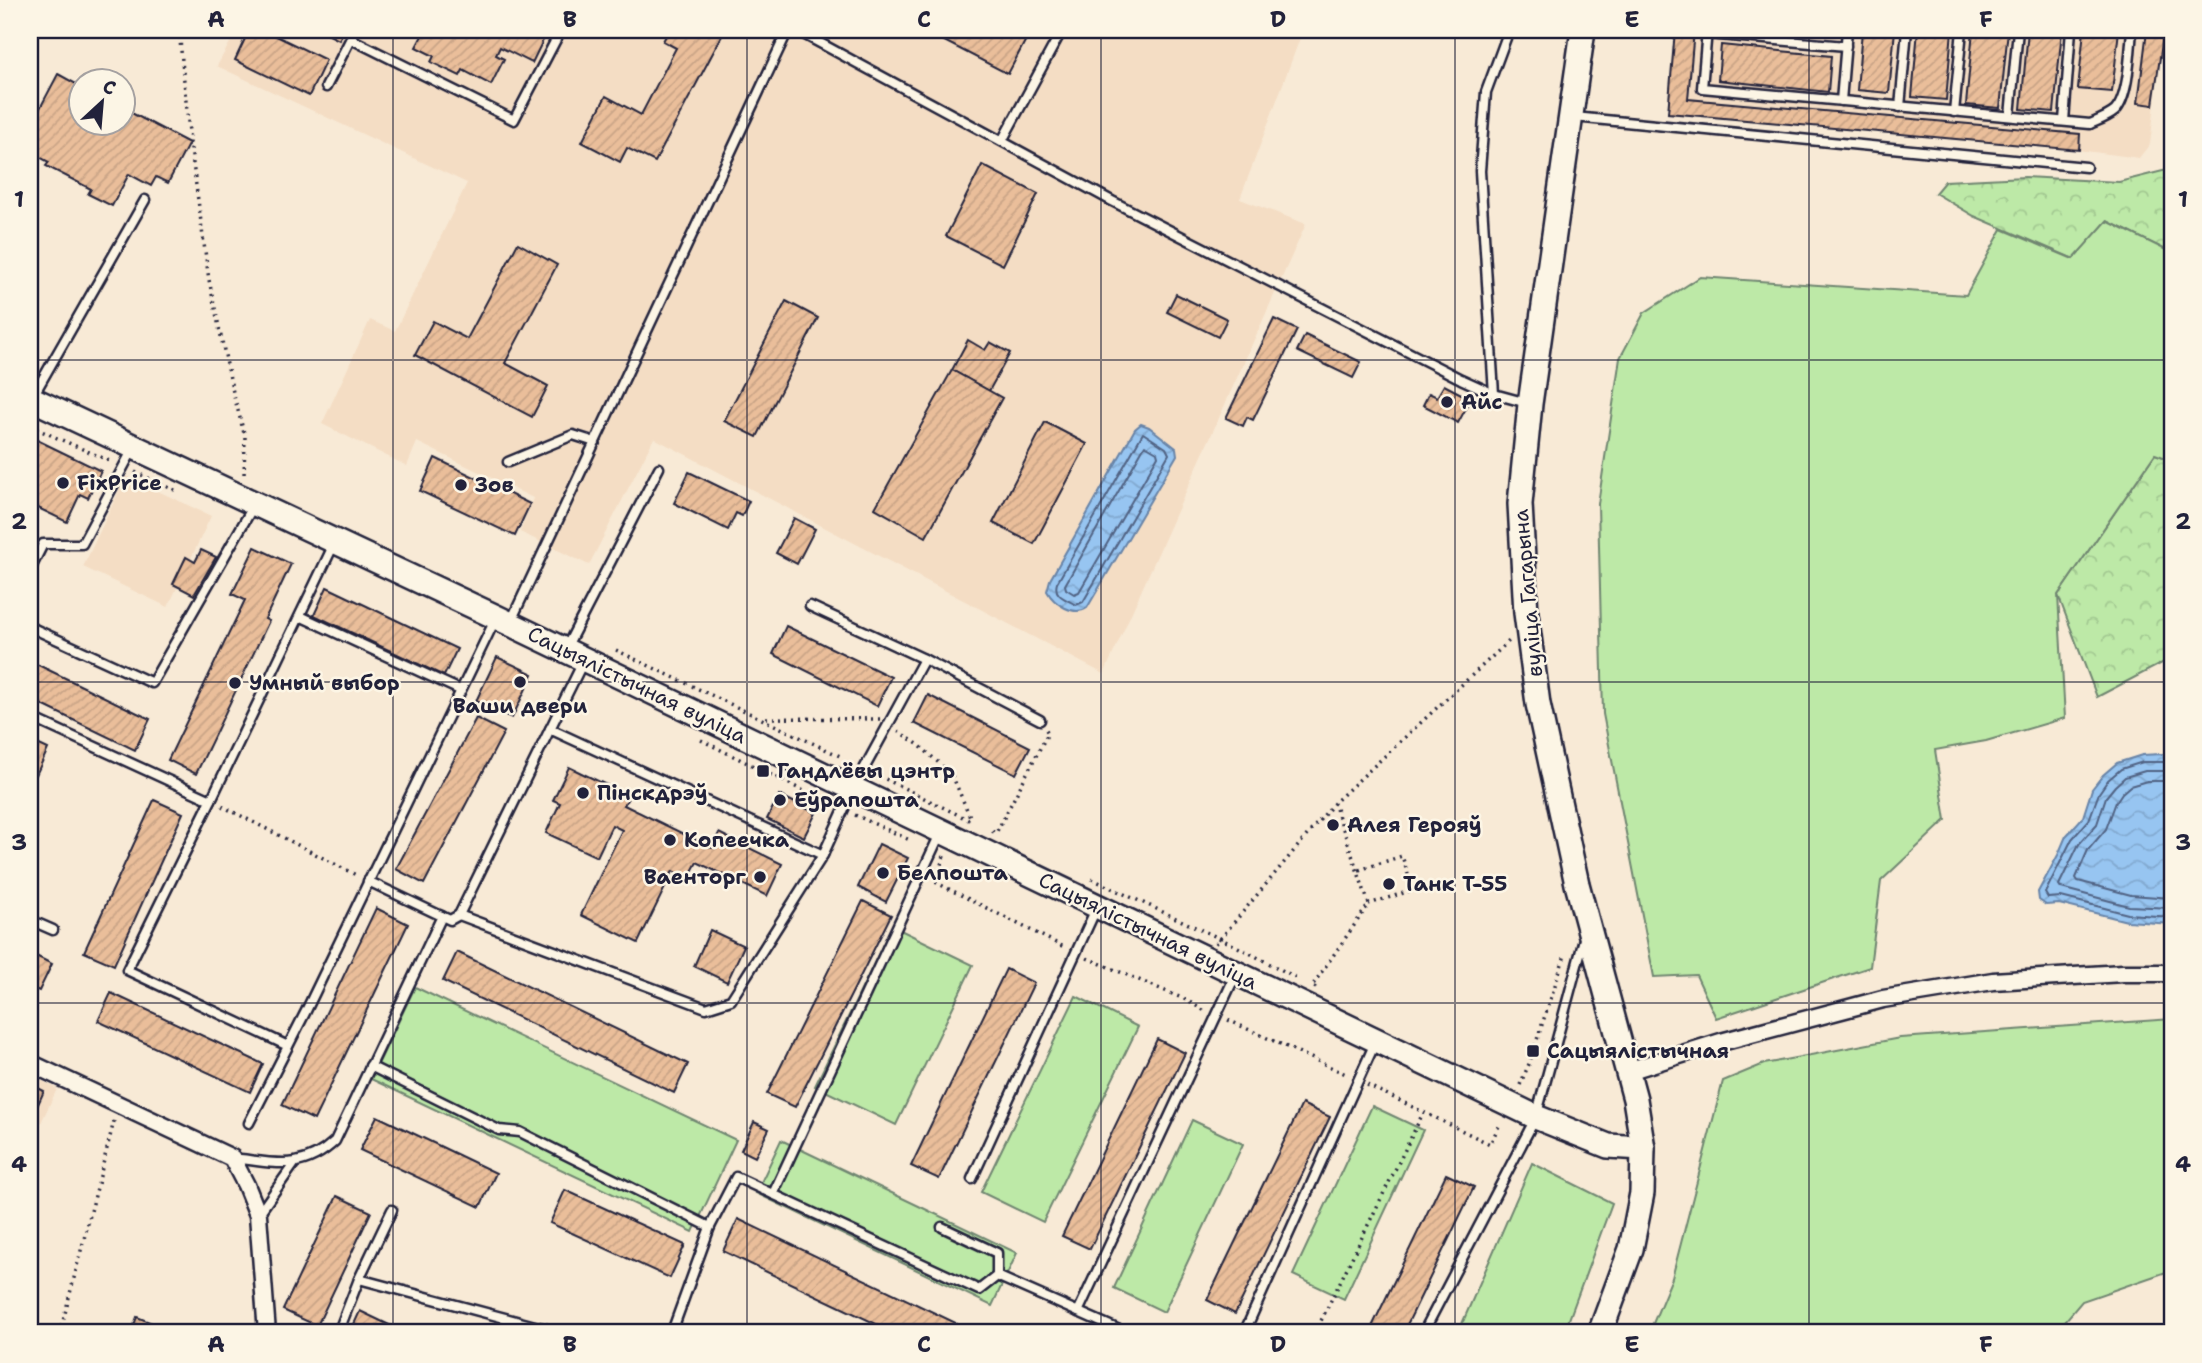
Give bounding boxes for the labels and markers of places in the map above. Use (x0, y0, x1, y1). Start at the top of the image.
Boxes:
place label: Айс (1461, 388, 1503, 416)
marker: Айс (1439, 394, 1455, 410)
place label: FixPrice (77, 469, 162, 497)
place label: Зов (475, 471, 514, 499)
marker: FixPrice (55, 475, 71, 491)
marker: Зов (453, 477, 469, 493)
place label: Умный выбор (249, 669, 400, 697)
marker: Ваши двери (512, 674, 528, 690)
marker: Умный выбор (227, 675, 243, 691)
place label: Ваши двери (453, 692, 588, 720)
place label: Гандлёвы цэнтр (777, 757, 955, 785)
marker: Гандлёвы цэнтр (755, 763, 771, 779)
place label: Пінскдрэў (597, 779, 708, 807)
marker: Пінскдрэў (575, 785, 591, 801)
place label: Еўрапошта (794, 786, 919, 814)
marker: Еўрапошта (772, 792, 788, 808)
place label: Алея Герояў (1347, 811, 1482, 839)
marker: Алея Герояў (1325, 817, 1341, 833)
place label: Копеечка (684, 826, 790, 854)
marker: Копеечка (662, 832, 678, 848)
place label: Белпошта (897, 859, 1008, 887)
place label: Ваенторг (644, 863, 746, 891)
marker: Белпошта (875, 865, 891, 881)
marker: Ваенторг (752, 869, 768, 885)
place label: Танк Т-55 (1403, 870, 1507, 898)
marker: Танк Т-55 (1381, 876, 1397, 892)
place label: Сацыялістычная (1547, 1037, 1729, 1065)
marker: Сацыялістычная (1525, 1043, 1541, 1059)

